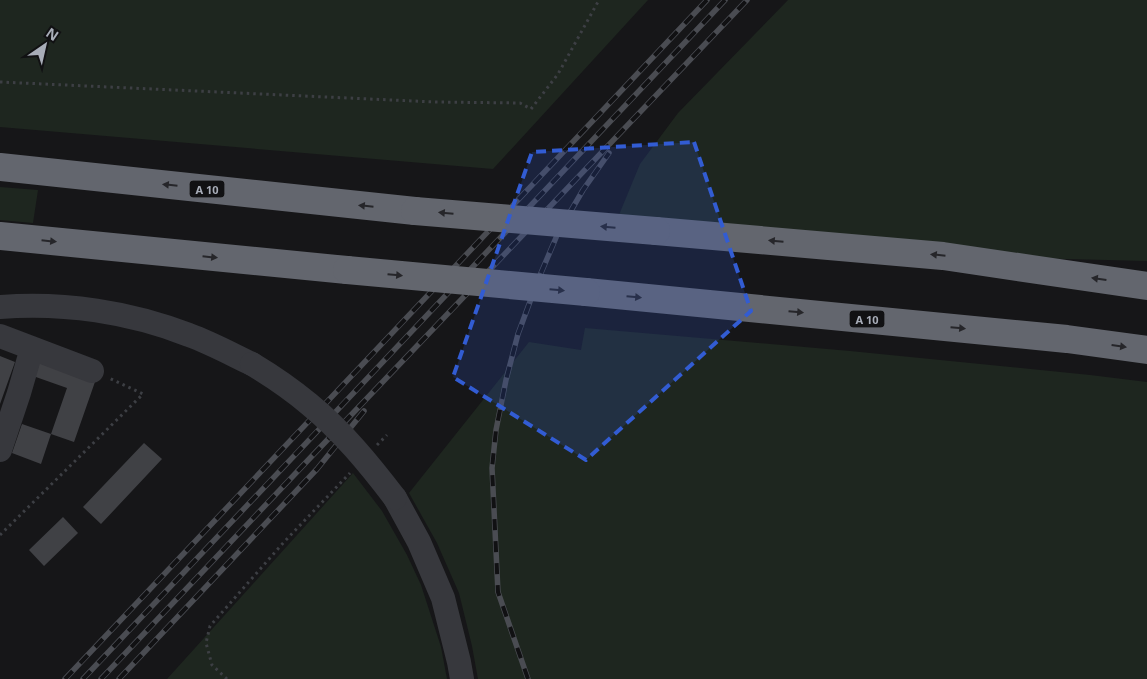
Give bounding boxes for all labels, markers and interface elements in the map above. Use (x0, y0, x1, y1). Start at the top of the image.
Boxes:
north arrow (20, 20, 70, 70)
text: N (43, 23, 63, 45)
road number: A 10 (190, 180, 224, 198)
one-way arrow (162, 181, 178, 189)
one-way arrow (358, 202, 374, 210)
one-way arrow (437, 209, 453, 217)
one-way arrow (599, 222, 615, 230)
one-way arrow (41, 237, 57, 245)
one-way arrow (768, 237, 784, 245)
one-way arrow (930, 251, 946, 259)
one-way arrow (203, 253, 219, 261)
one-way arrow (388, 271, 404, 279)
one-way arrow (1090, 274, 1106, 282)
one-way arrow (550, 286, 566, 294)
one-way arrow (627, 293, 643, 301)
one-way arrow (788, 309, 804, 317)
road number: A 10 (850, 310, 884, 328)
one-way arrow (950, 324, 966, 332)
one-way arrow (1112, 342, 1128, 350)

